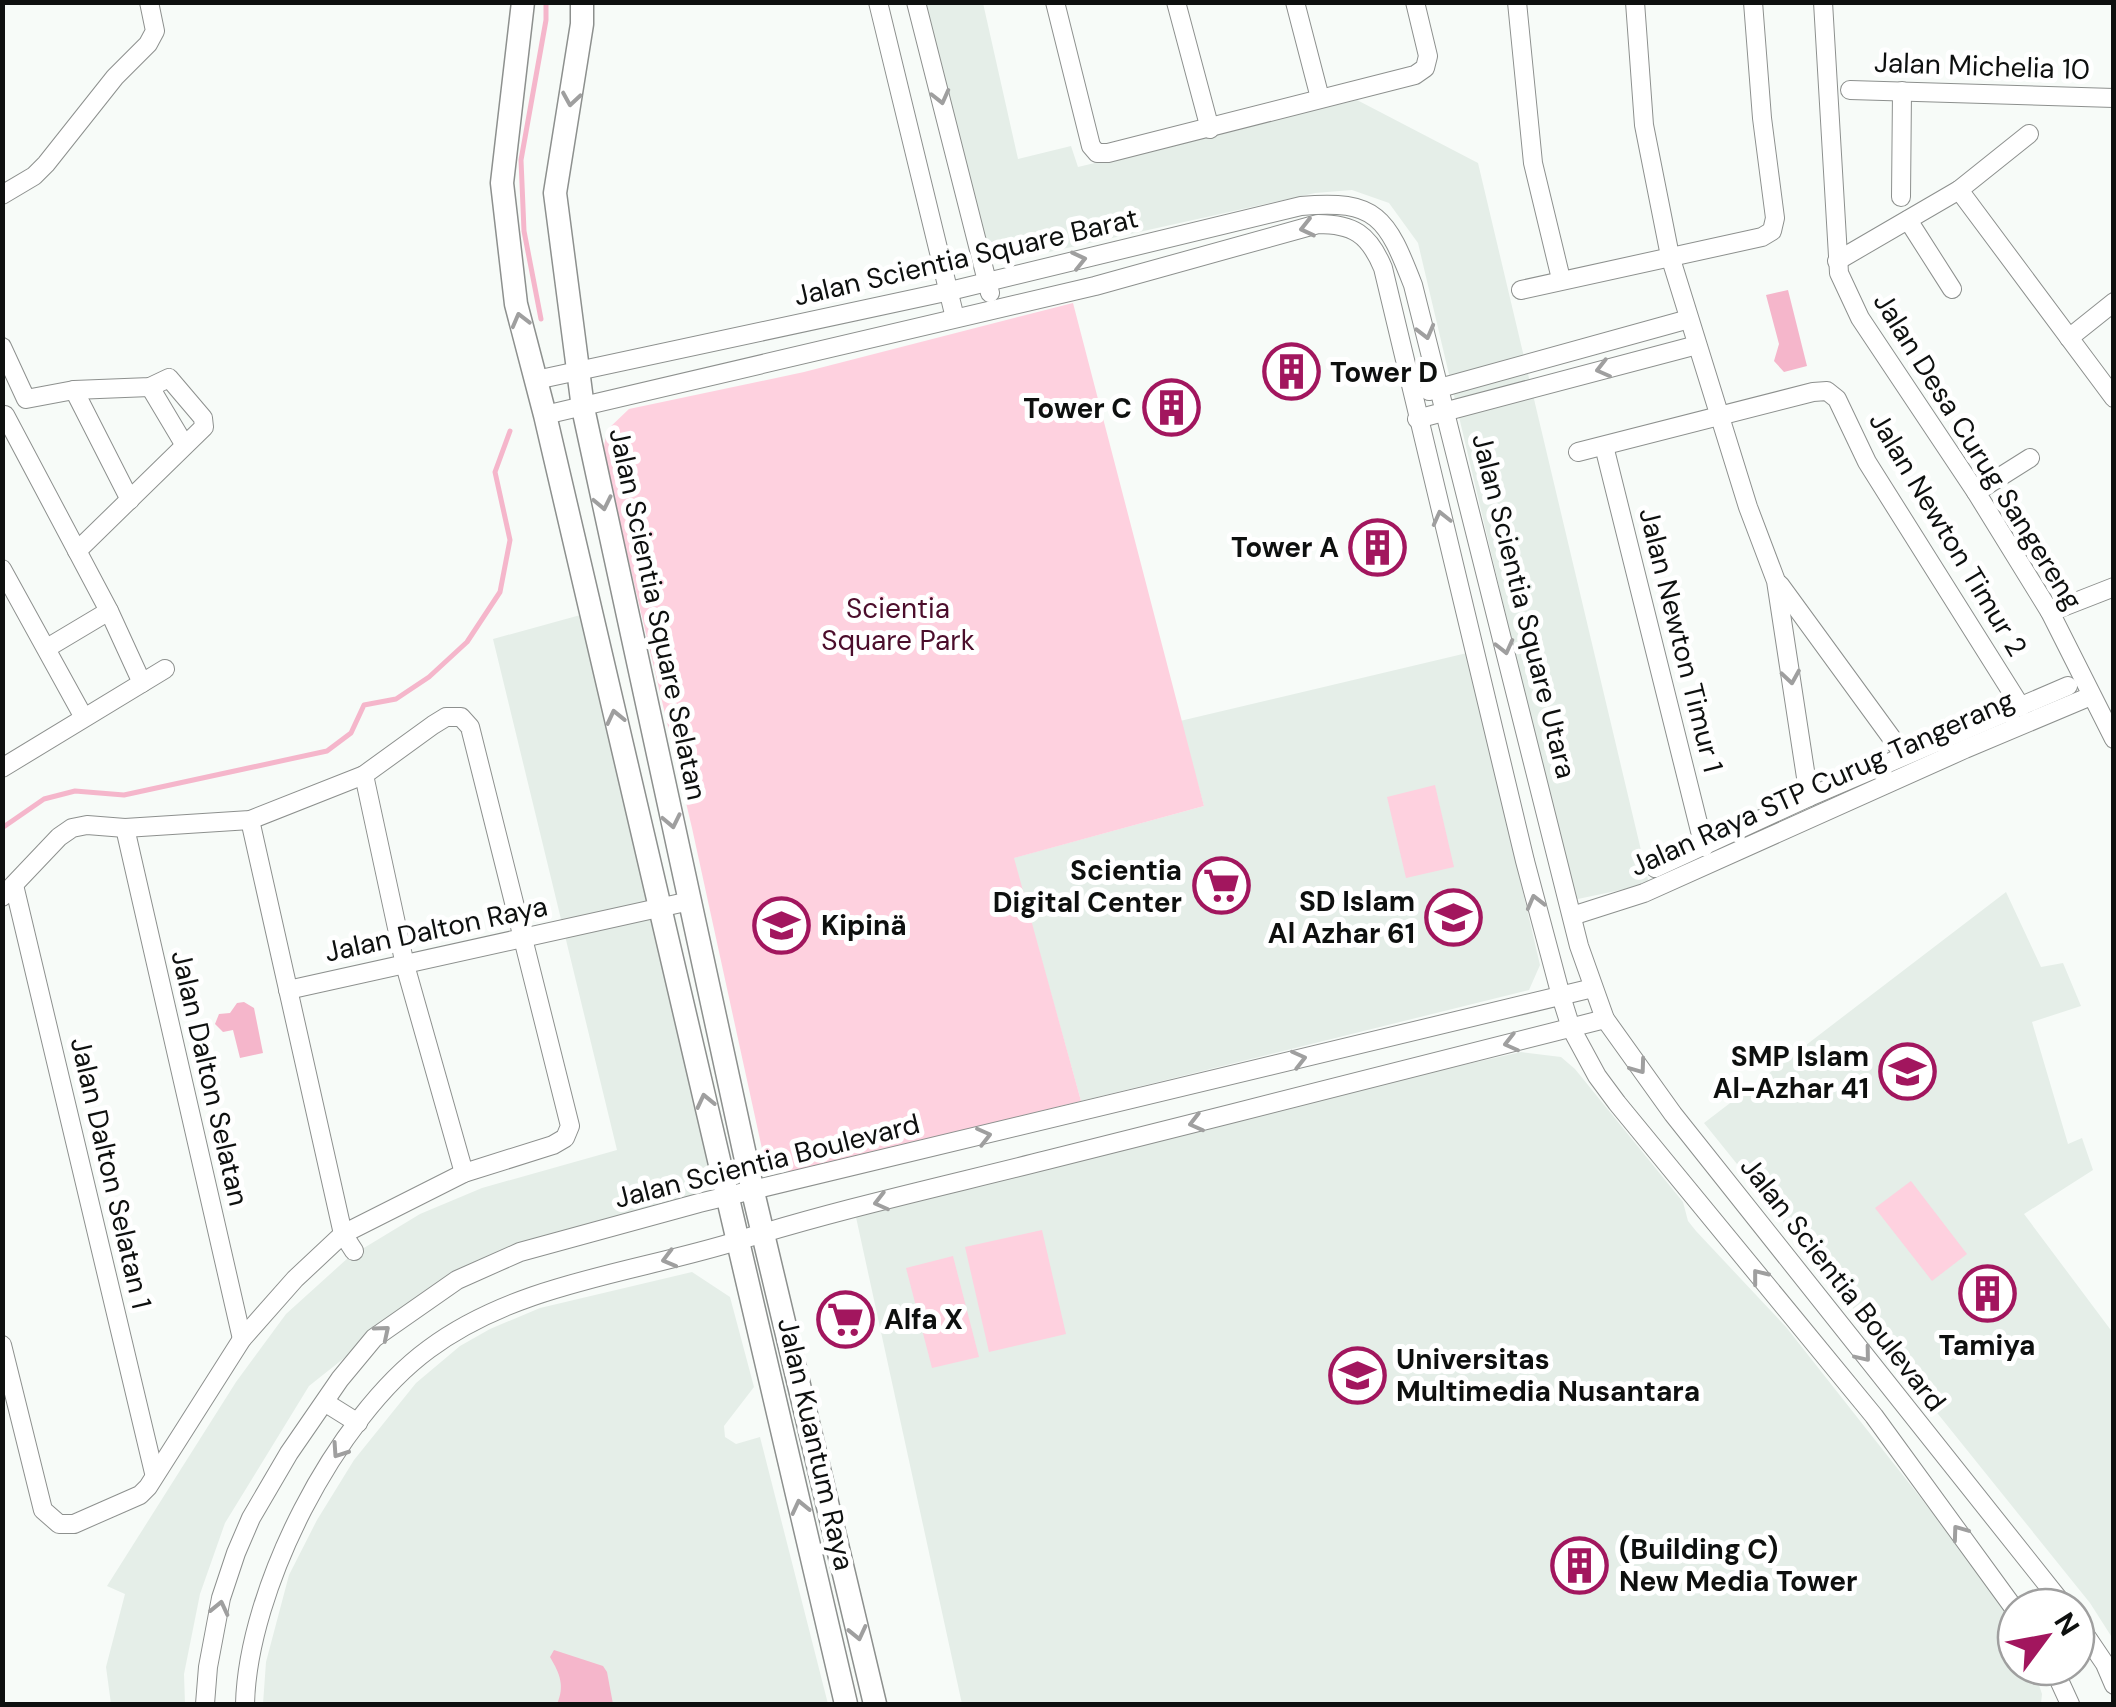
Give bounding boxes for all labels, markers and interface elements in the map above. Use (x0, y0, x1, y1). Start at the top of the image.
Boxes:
street label: Jalan Michelia 10 (1873, 44, 2091, 88)
one-way arrow (929, 88, 950, 105)
one-way arrow (562, 91, 583, 107)
street label: Jalan Scientia Square Barat (790, 199, 1142, 315)
one-way arrow (1299, 216, 1316, 237)
one-way arrow (1070, 251, 1087, 272)
street label: Jalan Desa Curug Sangereng (1865, 285, 2091, 617)
one-way arrow (511, 312, 532, 329)
one-way arrow (1414, 323, 1435, 340)
building icon: Tower D (1261, 342, 1321, 402)
place label: Tower D (1330, 354, 1438, 391)
one-way arrow (1595, 358, 1612, 379)
building icon: Tower C (1141, 378, 1201, 438)
place label: Tower C (1023, 390, 1132, 427)
street label: Jalan Newton Timur 2 (1860, 405, 2036, 663)
street label: Jalan Scientia Square Selatan (600, 425, 716, 803)
street label: Jalan Scientia Square Utara (1463, 430, 1585, 782)
one-way arrow (592, 494, 613, 511)
street label: Jalan Newton Timur 1 (1630, 504, 1732, 776)
one-way arrow (1432, 510, 1453, 527)
building icon: Tower A (1348, 517, 1408, 577)
place label: Tower A (1231, 529, 1339, 566)
park label: Scientia Square Park (821, 590, 975, 659)
one-way arrow (1494, 638, 1515, 655)
one-way arrow (1780, 669, 1801, 685)
street label: Jalan Raya STP Curug Tangerang (1624, 681, 2020, 885)
one-way arrow (606, 709, 627, 726)
one-way arrow (661, 812, 682, 829)
place label: Scientia Digital Center (993, 852, 1182, 921)
supermarket icon: Scientia Digital Center (1191, 856, 1251, 916)
place label: SD Islam Al Azhar 61 (1268, 883, 1415, 952)
street label: Jalan Dalton Raya (321, 887, 551, 971)
school or university icon: SD Islam Al Azhar 61 (1424, 887, 1484, 947)
one-way arrow (1526, 894, 1547, 911)
school or university icon: Kipinä (752, 895, 812, 955)
place label: Kipinä (821, 907, 907, 944)
street label: Jalan Dalton Selatan (163, 947, 257, 1209)
one-way arrow (1503, 1031, 1520, 1052)
street label: Jalan Dalton Selatan 1 (62, 1034, 160, 1312)
place label: SMP Islam Al-Azhar 41 (1713, 1038, 1869, 1107)
school or university icon: SMP Islam Al-Azhar 41 (1878, 1042, 1938, 1102)
one-way arrow (1290, 1050, 1307, 1071)
one-way arrow (1627, 1056, 1645, 1074)
one-way arrow (696, 1093, 717, 1110)
street label: Jalan Scientia Boulevard (610, 1105, 924, 1217)
one-way arrow (1188, 1111, 1205, 1132)
one-way arrow (975, 1127, 992, 1148)
street label: Jalan Scientia Boulevard (1732, 1149, 1954, 1419)
one-way arrow (873, 1190, 890, 1211)
one-way arrow (661, 1248, 678, 1269)
building icon: Tamiya (1957, 1264, 2017, 1324)
one-way arrow (1753, 1269, 1770, 1287)
supermarket icon: Alfa X (815, 1289, 875, 1349)
place label: Alfa X (884, 1301, 963, 1338)
street label: Jalan Kuantum Raya (769, 1314, 863, 1574)
one-way arrow (372, 1326, 390, 1344)
place label: Tamiya (1939, 1327, 2035, 1364)
place label: Universitas Multimedia Nusantara (1396, 1341, 1700, 1410)
one-way arrow (1852, 1344, 1870, 1362)
school or university icon: Universitas Multimedia Nusantara (1327, 1345, 1387, 1405)
one-way arrow (333, 1441, 352, 1459)
one-way arrow (791, 1499, 812, 1516)
one-way arrow (1953, 1525, 1970, 1543)
place label: (Building C) New Media Tower (1619, 1531, 1858, 1600)
building icon: (Building C) New Media Tower (1550, 1535, 1610, 1595)
north arrow (1996, 1587, 2096, 1687)
one-way arrow (208, 1600, 229, 1617)
text: N (2046, 1606, 2088, 1642)
one-way arrow (846, 1624, 867, 1641)

